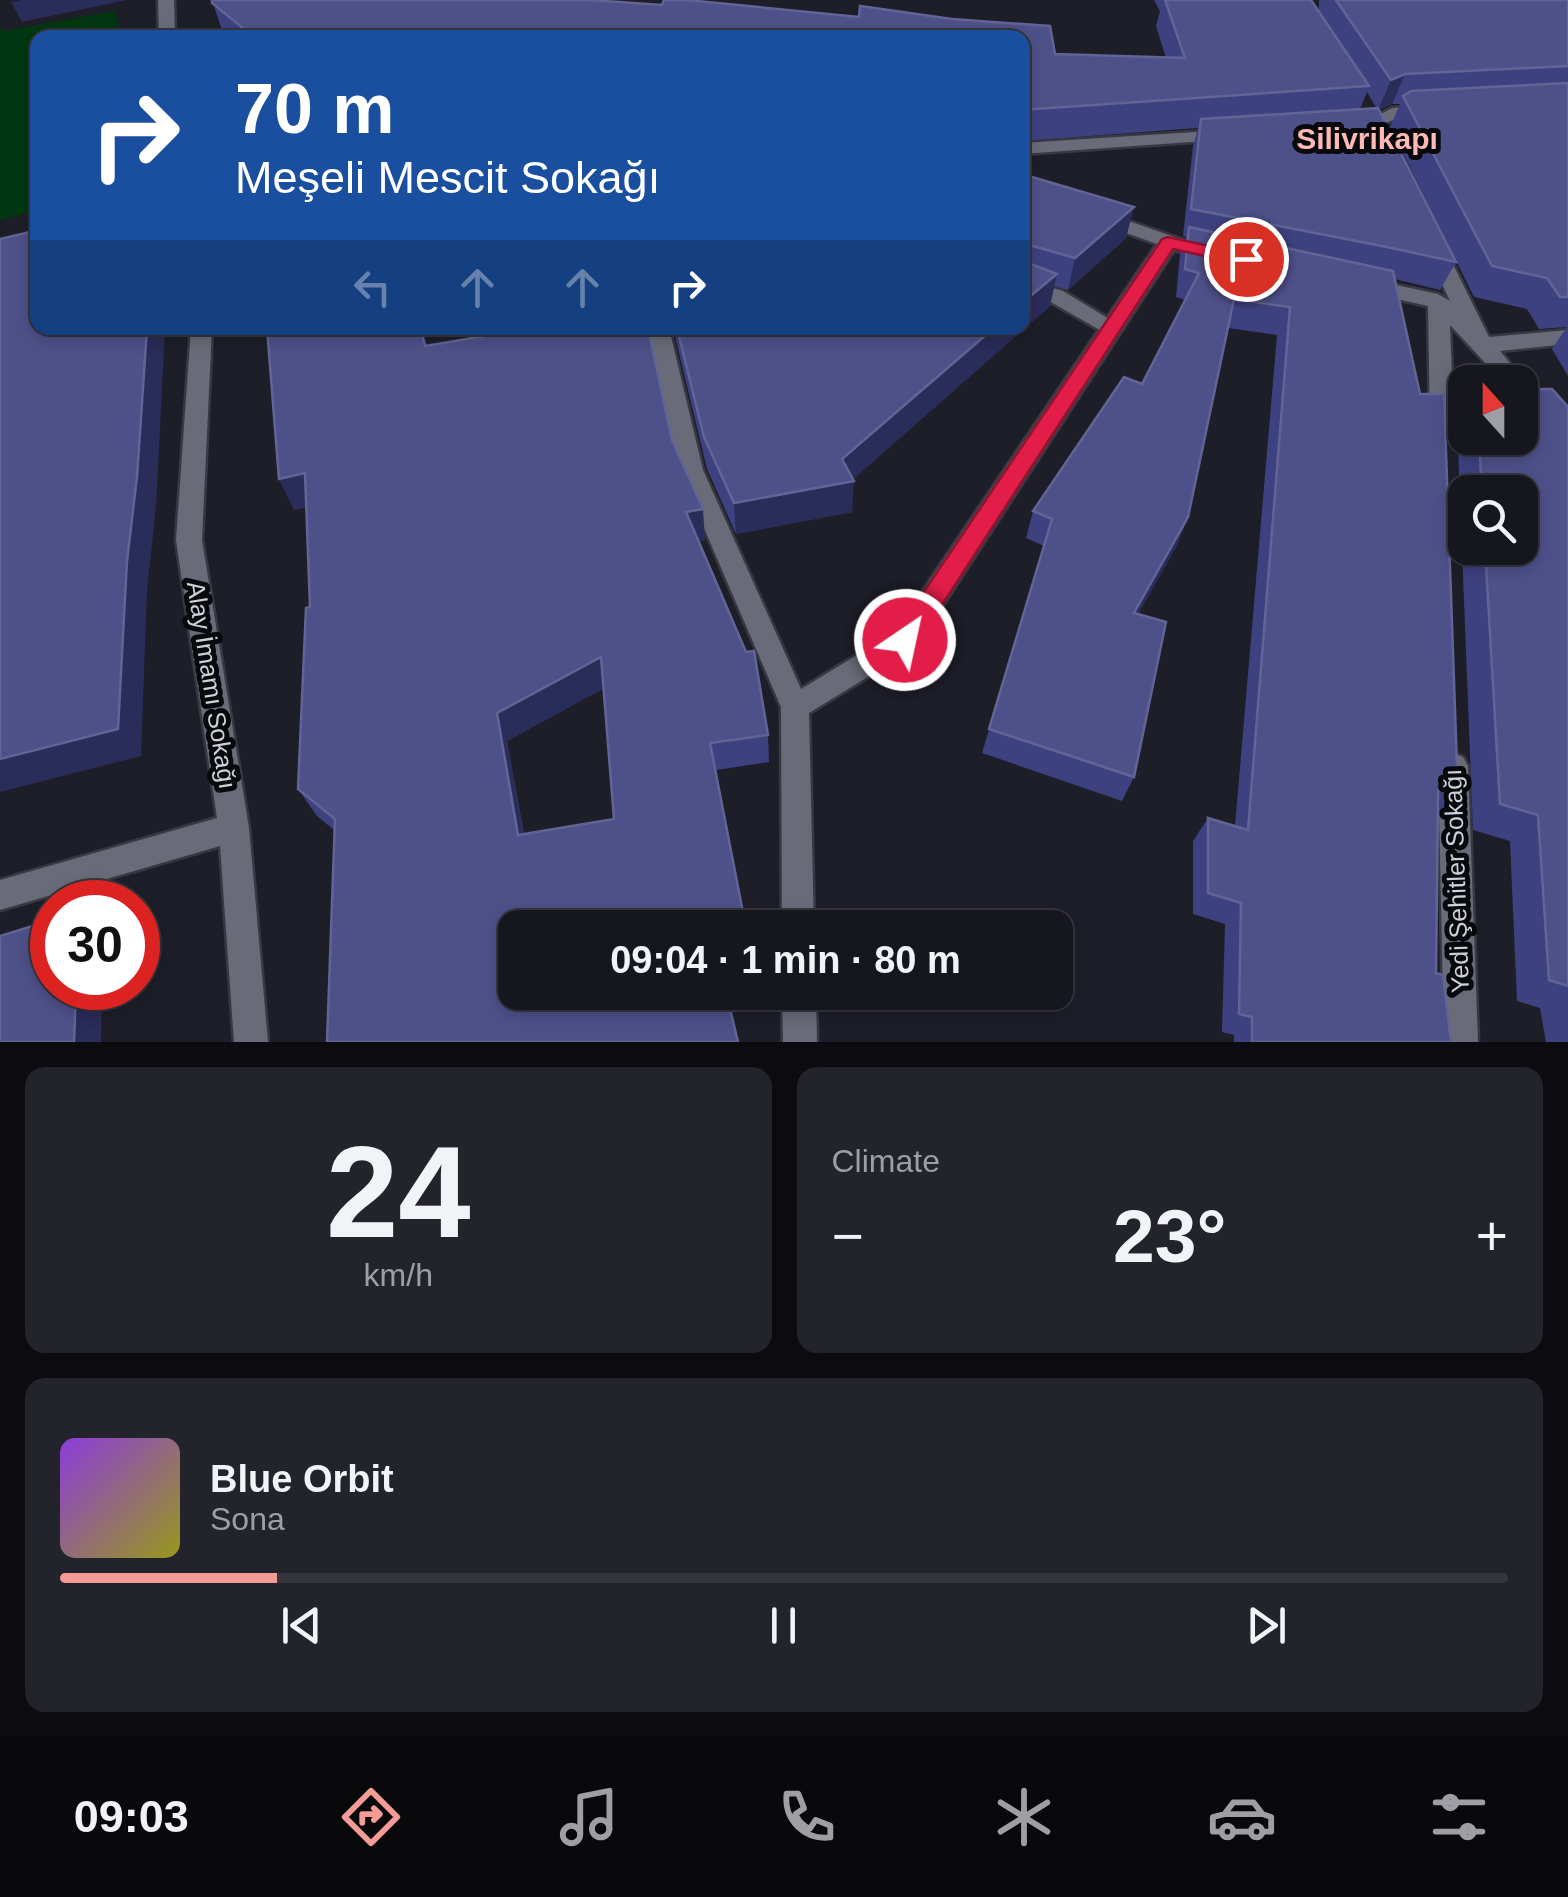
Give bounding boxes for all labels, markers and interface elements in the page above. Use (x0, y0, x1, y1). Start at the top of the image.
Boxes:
icon: right (70, 70, 200, 200)
text: 70 m (235, 70, 395, 148)
district label: Silivrikapı (1296, 122, 1438, 155)
text: Meşeli Mescit Sokağı (235, 152, 660, 203)
pin (1204, 217, 1289, 302)
icon: arrive (1219, 232, 1274, 287)
icon: left (345, 260, 400, 315)
icon: ahead (450, 260, 505, 315)
icon: ahead (555, 260, 610, 315)
icon: right (660, 260, 715, 315)
north arrow (1448, 365, 1538, 455)
map controls (1448, 365, 1538, 565)
button: search (1448, 475, 1538, 565)
street label: Alay İmamı Sokağı (182, 579, 242, 791)
position arrow (853, 588, 957, 692)
street label: Yedi Şehitler Sokağı (1438, 768, 1474, 994)
speed limit sign: 30 (30, 880, 160, 1010)
text: 09:04 · 1 min · 80 m (610, 939, 961, 981)
text: 24 (326, 1119, 471, 1265)
text: Climate (832, 1143, 940, 1179)
text: 23° (1113, 1194, 1226, 1278)
text: − (832, 1205, 864, 1267)
text: + (1476, 1205, 1508, 1267)
text: km/h (364, 1257, 433, 1293)
text: Blue Orbit (210, 1458, 394, 1500)
text: Sona (210, 1501, 285, 1537)
icon: previous (274, 1598, 329, 1653)
icon: pause (756, 1598, 811, 1653)
icon: next (1239, 1598, 1294, 1653)
icon: directions (336, 1782, 406, 1852)
icon: music (554, 1782, 624, 1852)
icon: phone (772, 1782, 842, 1852)
icon: climate (989, 1782, 1059, 1852)
icon: car (1207, 1782, 1277, 1852)
icon: filters (1424, 1782, 1494, 1852)
text: 09:03 (74, 1791, 189, 1842)

